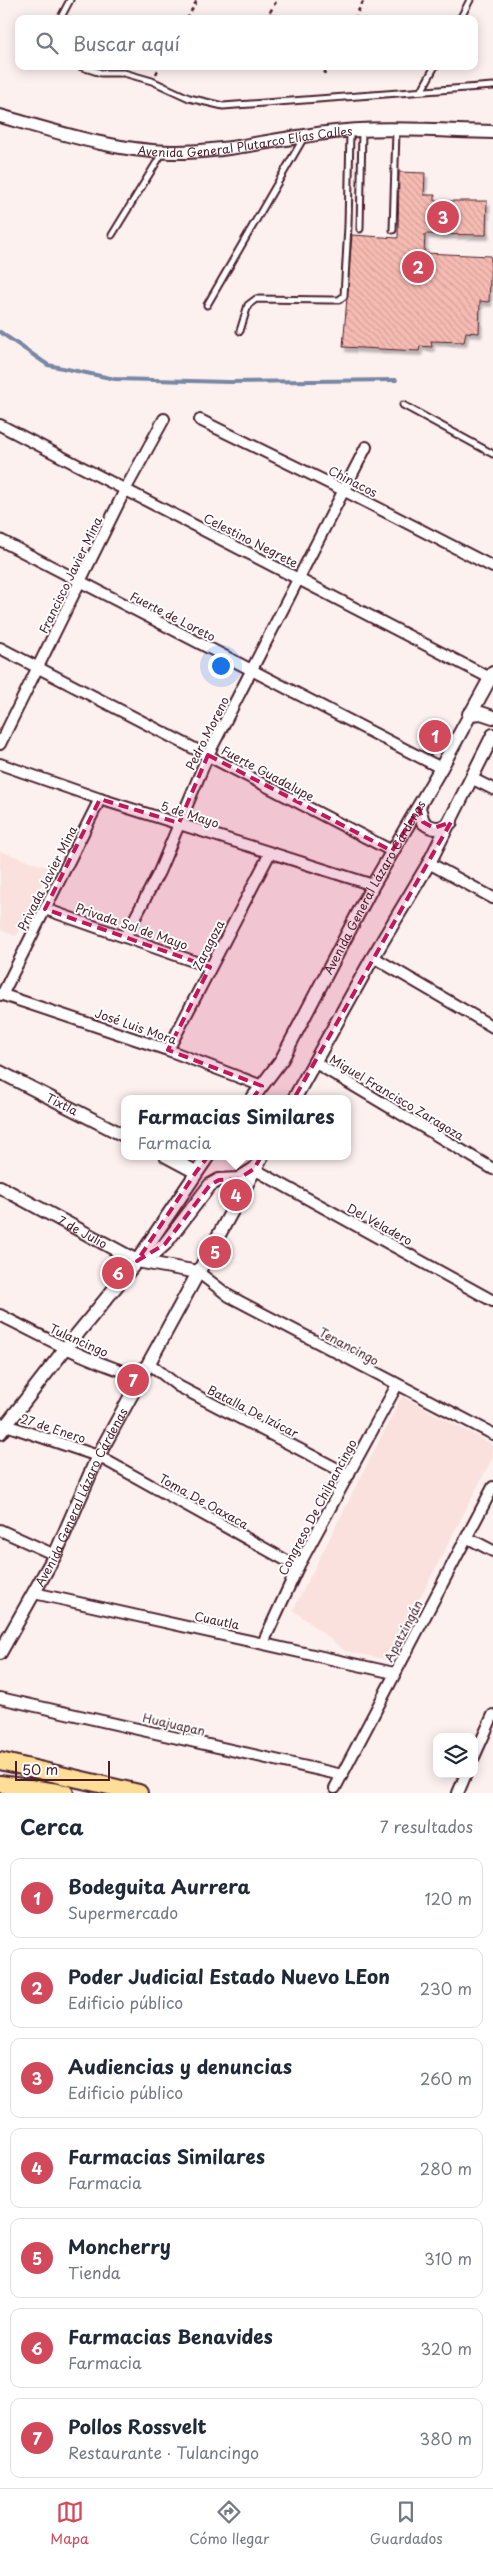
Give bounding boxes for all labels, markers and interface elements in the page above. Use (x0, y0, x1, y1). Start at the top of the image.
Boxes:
search box (15, 15, 478, 70)
icon: search (33, 29, 61, 57)
text: Buscar aquí (73, 29, 180, 57)
street label: Avenida General Plutarco Elías Calles (137, 121, 354, 161)
pin: 3 (427, 198, 459, 236)
pin: 2 (402, 248, 434, 286)
street label: Chinacos (325, 461, 381, 501)
street label: Celestino Negrete (201, 508, 302, 572)
street label: Francisco Javier Mina (34, 513, 106, 636)
street label: Fuerte de Loreto (127, 587, 219, 645)
your location (208, 653, 234, 679)
street label: Pedro Moreno (181, 693, 233, 773)
pin: 1 (419, 717, 451, 755)
street label: Fuerte Guadalupe (218, 741, 318, 805)
street label: 5 de Mayo (159, 796, 222, 832)
street label: Avenida General Lázaro Cárdenas (319, 796, 430, 977)
street label: Privada Javier Mina (13, 822, 82, 934)
street label: Privada Sol de Mayo (73, 898, 191, 954)
street label: Zaragoza (188, 916, 229, 973)
street label: José Luis Mora (93, 1004, 180, 1049)
street label: Miguel Francisco Zaragoza (326, 1050, 468, 1145)
street label: Tixtla (43, 1088, 82, 1120)
popup (121, 1095, 351, 1160)
text: Farmacias Similares (138, 1102, 334, 1130)
text: Farmacia (138, 1130, 211, 1154)
pin: 4 (220, 1176, 252, 1214)
street label: Del Veladero (344, 1199, 416, 1249)
street label: 7 de Julio (55, 1211, 111, 1253)
pin: 5 (199, 1233, 231, 1271)
pin: 6 (102, 1254, 134, 1292)
street label: Tulancingo (47, 1319, 112, 1361)
street label: Tenancingo (316, 1323, 382, 1369)
pin: 7 (117, 1361, 149, 1399)
street label: Batalla De Izúcar (204, 1380, 302, 1442)
street label: Avenida General Lázaro Cárdenas (30, 1404, 132, 1590)
street label: 27 de Enero (18, 1409, 88, 1447)
street label: Congreso De Chilpancingo (273, 1435, 361, 1578)
street label: Toma De Oaxaca (156, 1469, 252, 1533)
street label: Apatzingán (379, 1597, 427, 1665)
street label: Cuautla (193, 1606, 242, 1634)
street label: Huajuapan (141, 1708, 207, 1740)
map controls (433, 1733, 478, 1778)
button: layers (433, 1733, 478, 1778)
scale bar (15, 1758, 110, 1781)
text: 50 m (22, 1759, 58, 1780)
text: Cerca (20, 1810, 84, 1842)
text: 7 resultados (380, 1814, 473, 1838)
text: Bodeguita Aurrera (68, 1872, 251, 1900)
text: 1 (33, 1886, 41, 1910)
text: 120 m (425, 1886, 472, 1910)
text: Supermercado (68, 1900, 178, 1924)
text: Poder Judicial Estado Nuevo LEon (68, 1962, 390, 1990)
text: 2 (31, 1976, 43, 2000)
text: 230 m (420, 1976, 472, 2000)
text: Edificio público (68, 1990, 183, 2014)
text: Audiencias y denuncias (68, 2052, 292, 2080)
text: 3 (32, 2066, 42, 2090)
text: 260 m (420, 2066, 472, 2090)
text: Edificio público (68, 2080, 183, 2104)
text: Farmacias Similares (68, 2142, 265, 2170)
text: 4 (32, 2156, 42, 2180)
text: 280 m (420, 2156, 472, 2180)
text: Farmacia (68, 2170, 142, 2194)
text: Moncherry (68, 2232, 171, 2260)
text: 5 (32, 2246, 42, 2270)
text: 310 m (424, 2246, 472, 2270)
text: Tienda (68, 2260, 121, 2284)
text: Farmacias Benavides (68, 2322, 273, 2350)
text: 6 (31, 2336, 43, 2360)
text: 320 m (421, 2336, 472, 2360)
text: Farmacia (68, 2350, 142, 2374)
text: Pollos Rossvelt (68, 2412, 207, 2440)
text: 7 (32, 2426, 42, 2450)
text: 380 m (420, 2426, 472, 2450)
text: Restaurante · Tulancingo (68, 2440, 259, 2464)
tab: Mapa (50, 2498, 89, 2549)
tab: Cómo llegar (189, 2498, 269, 2549)
tab: Guardados (370, 2498, 443, 2549)

